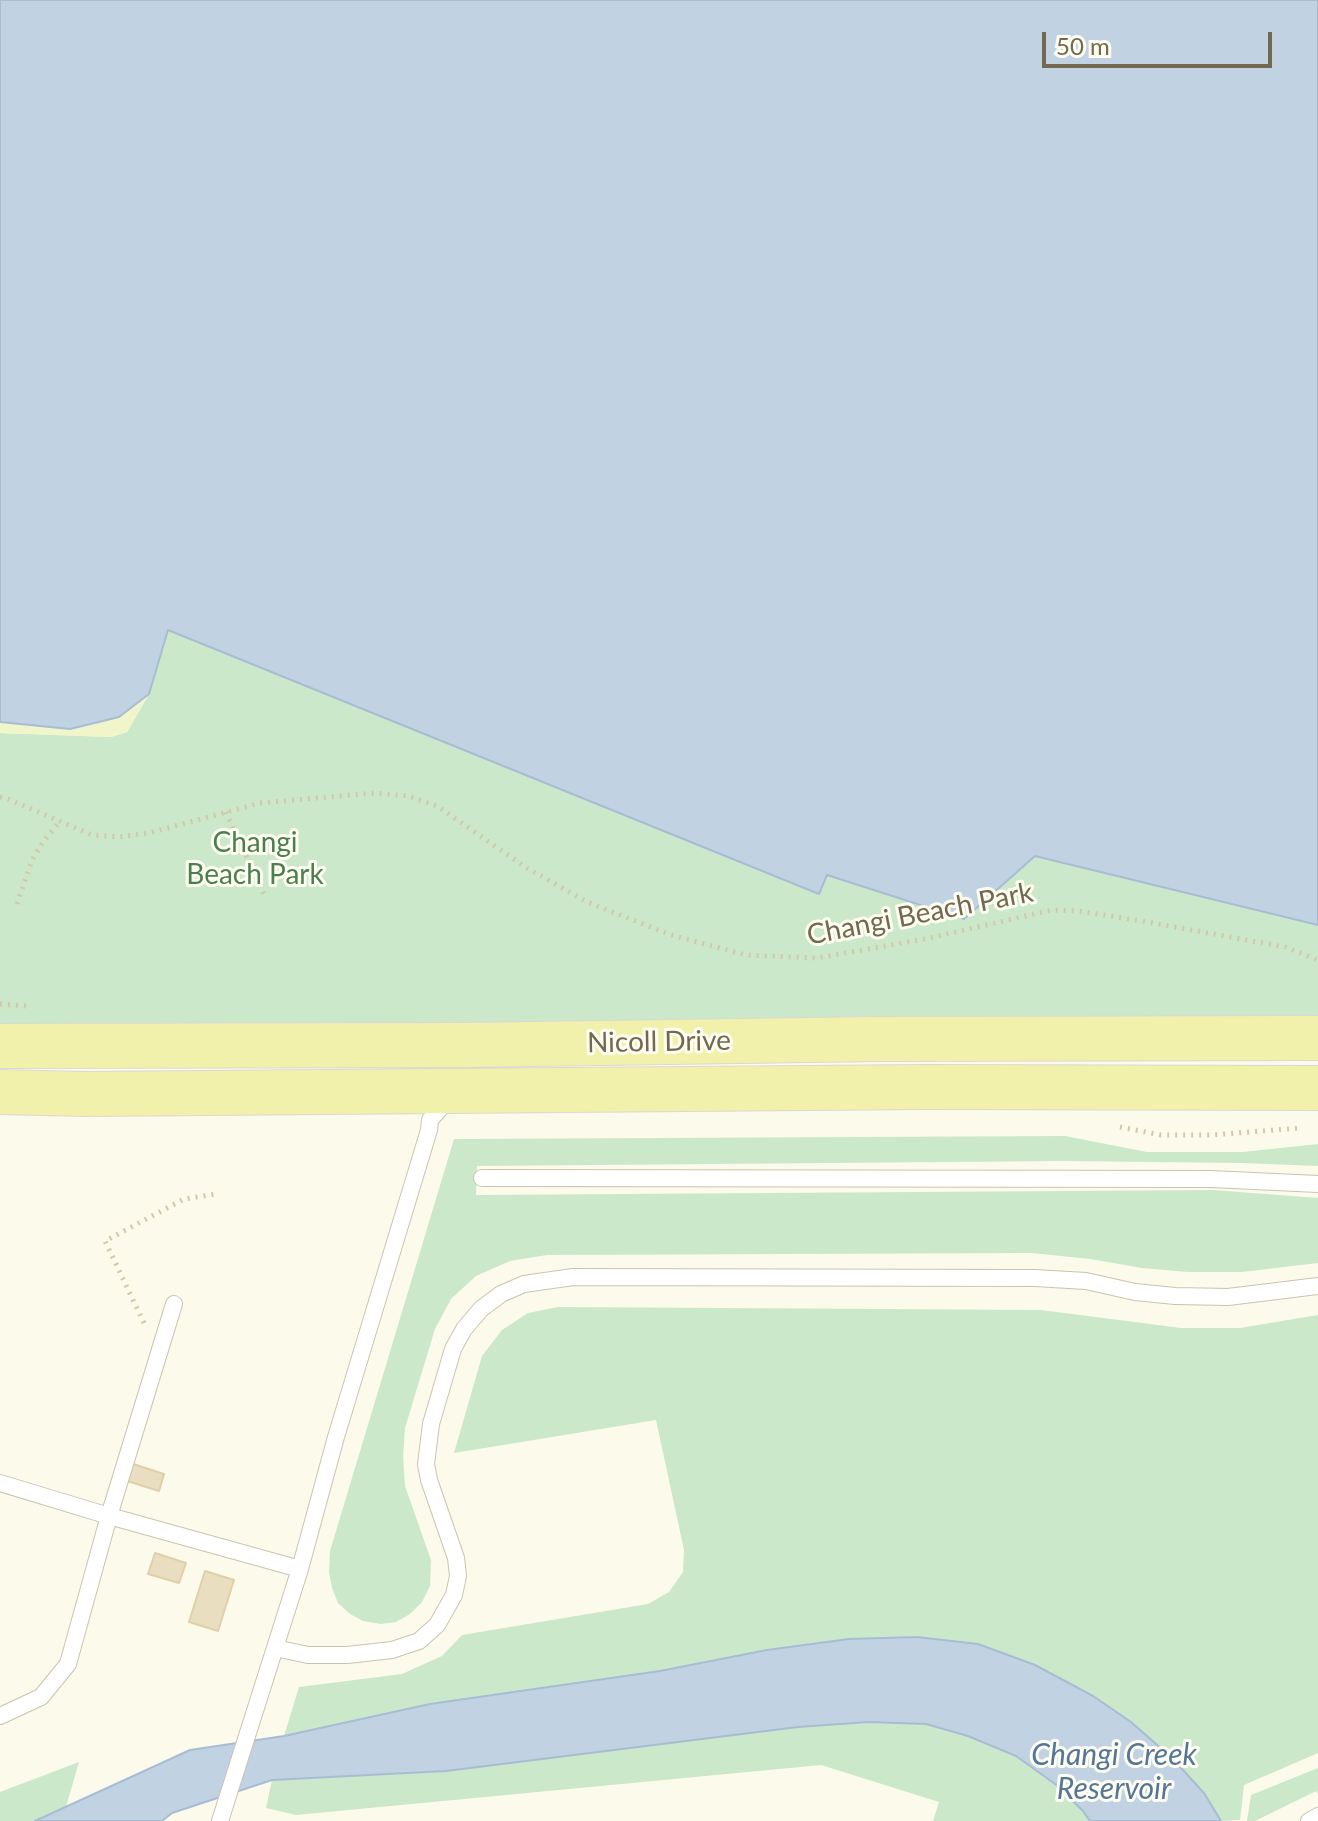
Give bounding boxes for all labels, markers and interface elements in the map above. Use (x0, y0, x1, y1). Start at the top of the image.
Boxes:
scale bar (1046, 16, 1276, 66)
text: 50 m (1056, 31, 1110, 60)
park label: Changi Beach Park (186, 826, 324, 892)
street label: Changi Beach Park (804, 876, 1036, 952)
street label: Nicoll Drive (587, 1024, 731, 1060)
water label: Changi Creek Reservoir (1031, 1737, 1197, 1808)

